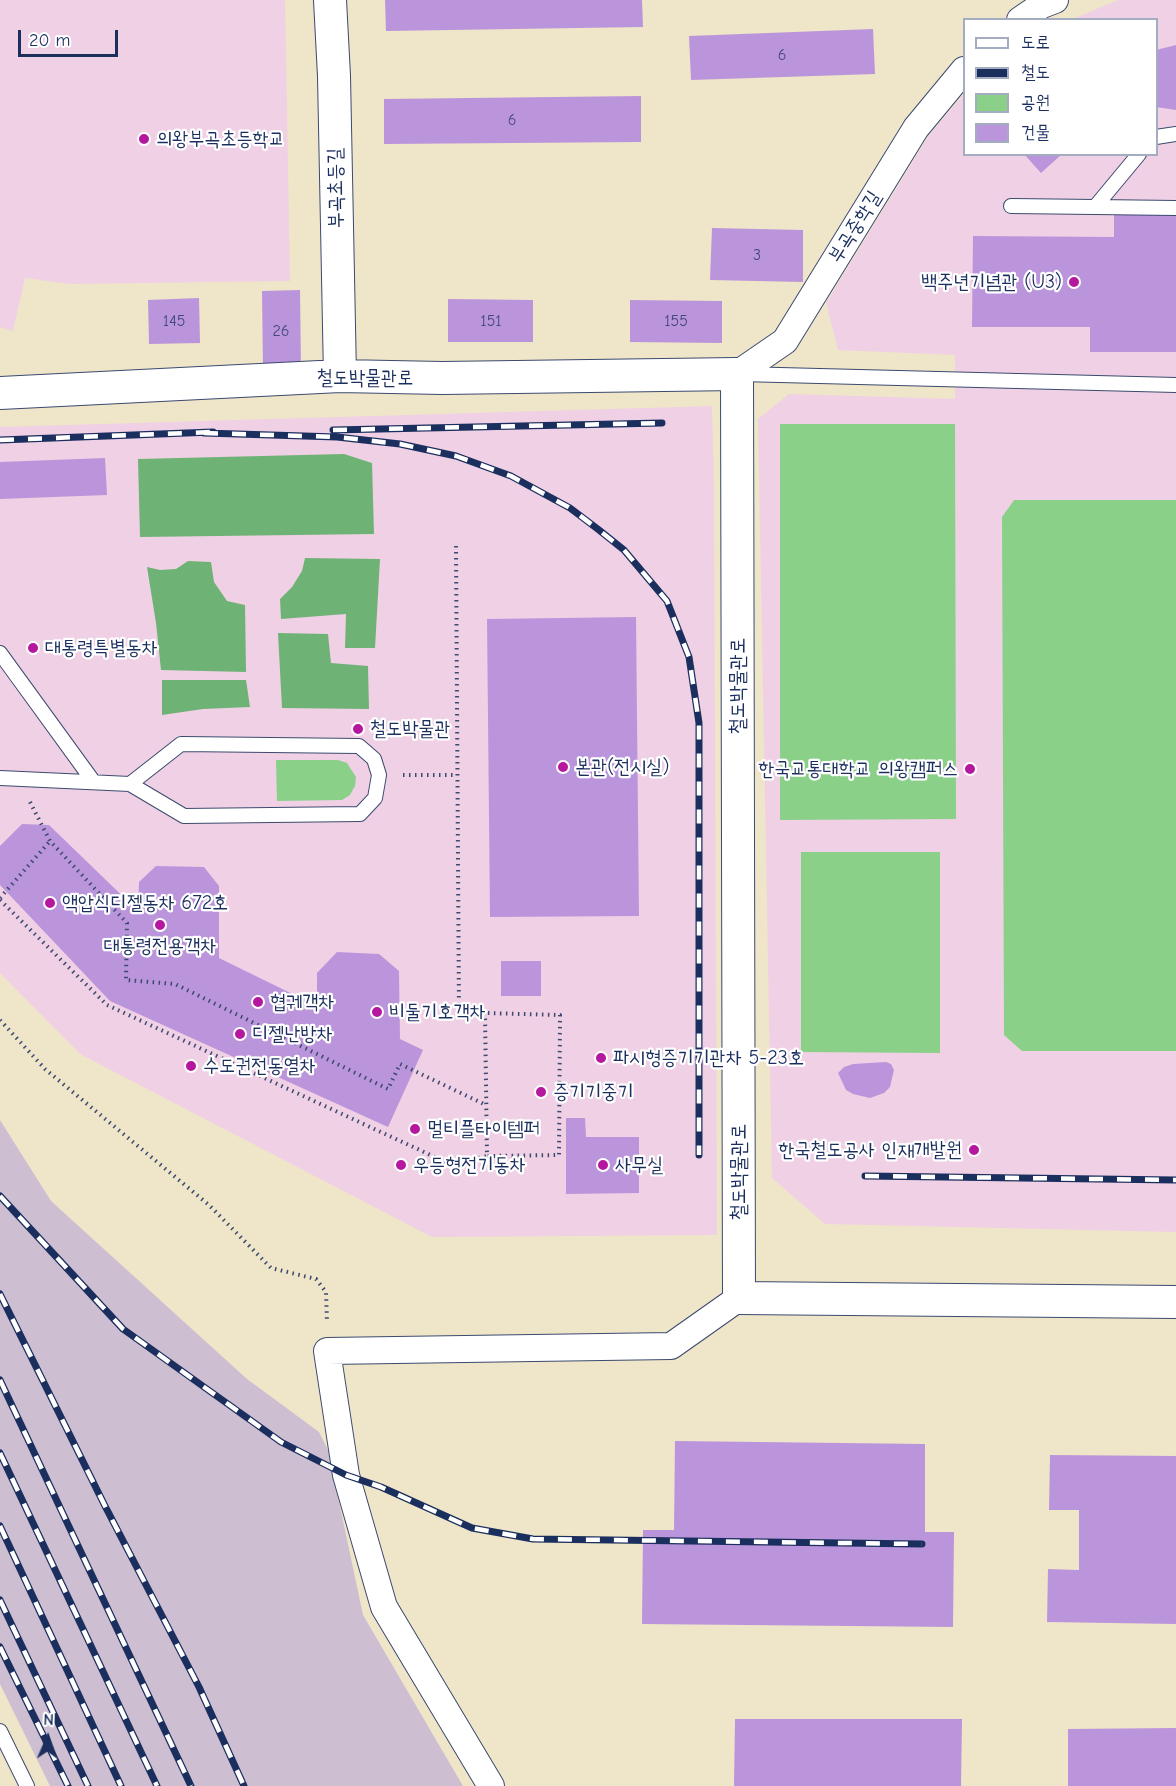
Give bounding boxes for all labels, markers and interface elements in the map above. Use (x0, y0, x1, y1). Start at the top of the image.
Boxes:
scale bar (21, 18, 122, 56)
legend (963, 18, 1158, 156)
text: 20 m (29, 30, 70, 51)
text: 도로 (1021, 32, 1050, 53)
house number: 6 (778, 45, 786, 65)
text: 철도 (1021, 62, 1050, 83)
text: 공원 (1021, 92, 1050, 113)
house number: 6 (508, 110, 516, 130)
text: 건물 (1021, 122, 1050, 143)
place label: 의왕부곡초등학교 (156, 127, 285, 151)
marker: 의왕부곡초등학교 (137, 132, 151, 146)
street label: 부곡초등길 (323, 148, 349, 228)
street label: 부곡중학길 (824, 187, 886, 267)
house number: 3 (753, 245, 761, 265)
place label: 백주년기념관 (U3) (921, 270, 1062, 294)
marker: 백주년기념관 (U3) (1067, 275, 1081, 289)
house number: 145 (163, 311, 185, 331)
house number: 151 (480, 311, 502, 331)
house number: 155 (664, 311, 688, 331)
house number: 26 (272, 321, 290, 341)
street label: 철도박물관로 (317, 366, 413, 390)
place label: 대통령특별동차 (45, 636, 158, 660)
street label: 철도박물관로 (726, 638, 750, 734)
marker: 대통령특별동차 (26, 641, 40, 655)
place label: 철도박물관 (370, 717, 450, 741)
marker: 철도박물관 (351, 722, 365, 736)
place label: 본관(전시실) (575, 755, 669, 779)
place label: 한국교통대학교 의왕캠퍼스 (758, 757, 958, 781)
marker: 본관(전시실) (556, 760, 570, 774)
marker: 한국교통대학교 의왕캠퍼스 (963, 762, 977, 776)
place label: 액압식디젤동차 672호 (62, 891, 228, 915)
marker: 액압식디젤동차 672호 (43, 896, 57, 910)
marker: 대통령전용객차 (153, 918, 167, 932)
place label: 대통령전용객차 (104, 934, 216, 958)
place label: 협궤객차 (270, 990, 334, 1014)
marker: 협궤객차 (251, 995, 265, 1009)
place label: 비둘기호객차 (389, 1000, 486, 1024)
marker: 비둘기호객차 (370, 1005, 384, 1019)
place label: 디젤난방차 (252, 1022, 332, 1046)
marker: 디젤난방차 (233, 1027, 247, 1041)
place label: 파시형증기기관차 5-23호 (613, 1046, 804, 1070)
marker: 파시형증기기관차 5-23호 (594, 1051, 608, 1065)
place label: 수도권전동열차 (203, 1054, 316, 1078)
marker: 수도권전동열차 (184, 1059, 198, 1073)
place label: 증기기중기 (553, 1080, 633, 1104)
marker: 증기기중기 (534, 1085, 548, 1099)
place label: 멀티플타이템퍼 (427, 1117, 540, 1141)
marker: 멀티플타이템퍼 (408, 1122, 422, 1136)
street label: 철도박물관로 (727, 1124, 751, 1220)
place label: 한국철도공사 인재개발원 (778, 1138, 962, 1162)
marker: 한국철도공사 인재개발원 (967, 1143, 981, 1157)
place label: 우등형전기동차 (413, 1153, 526, 1177)
place label: 사무실 (615, 1153, 663, 1177)
marker: 우등형전기동차 (394, 1158, 408, 1172)
marker: 사무실 (596, 1158, 610, 1172)
north arrow (18, 1708, 78, 1768)
text: N (43, 1711, 54, 1729)

